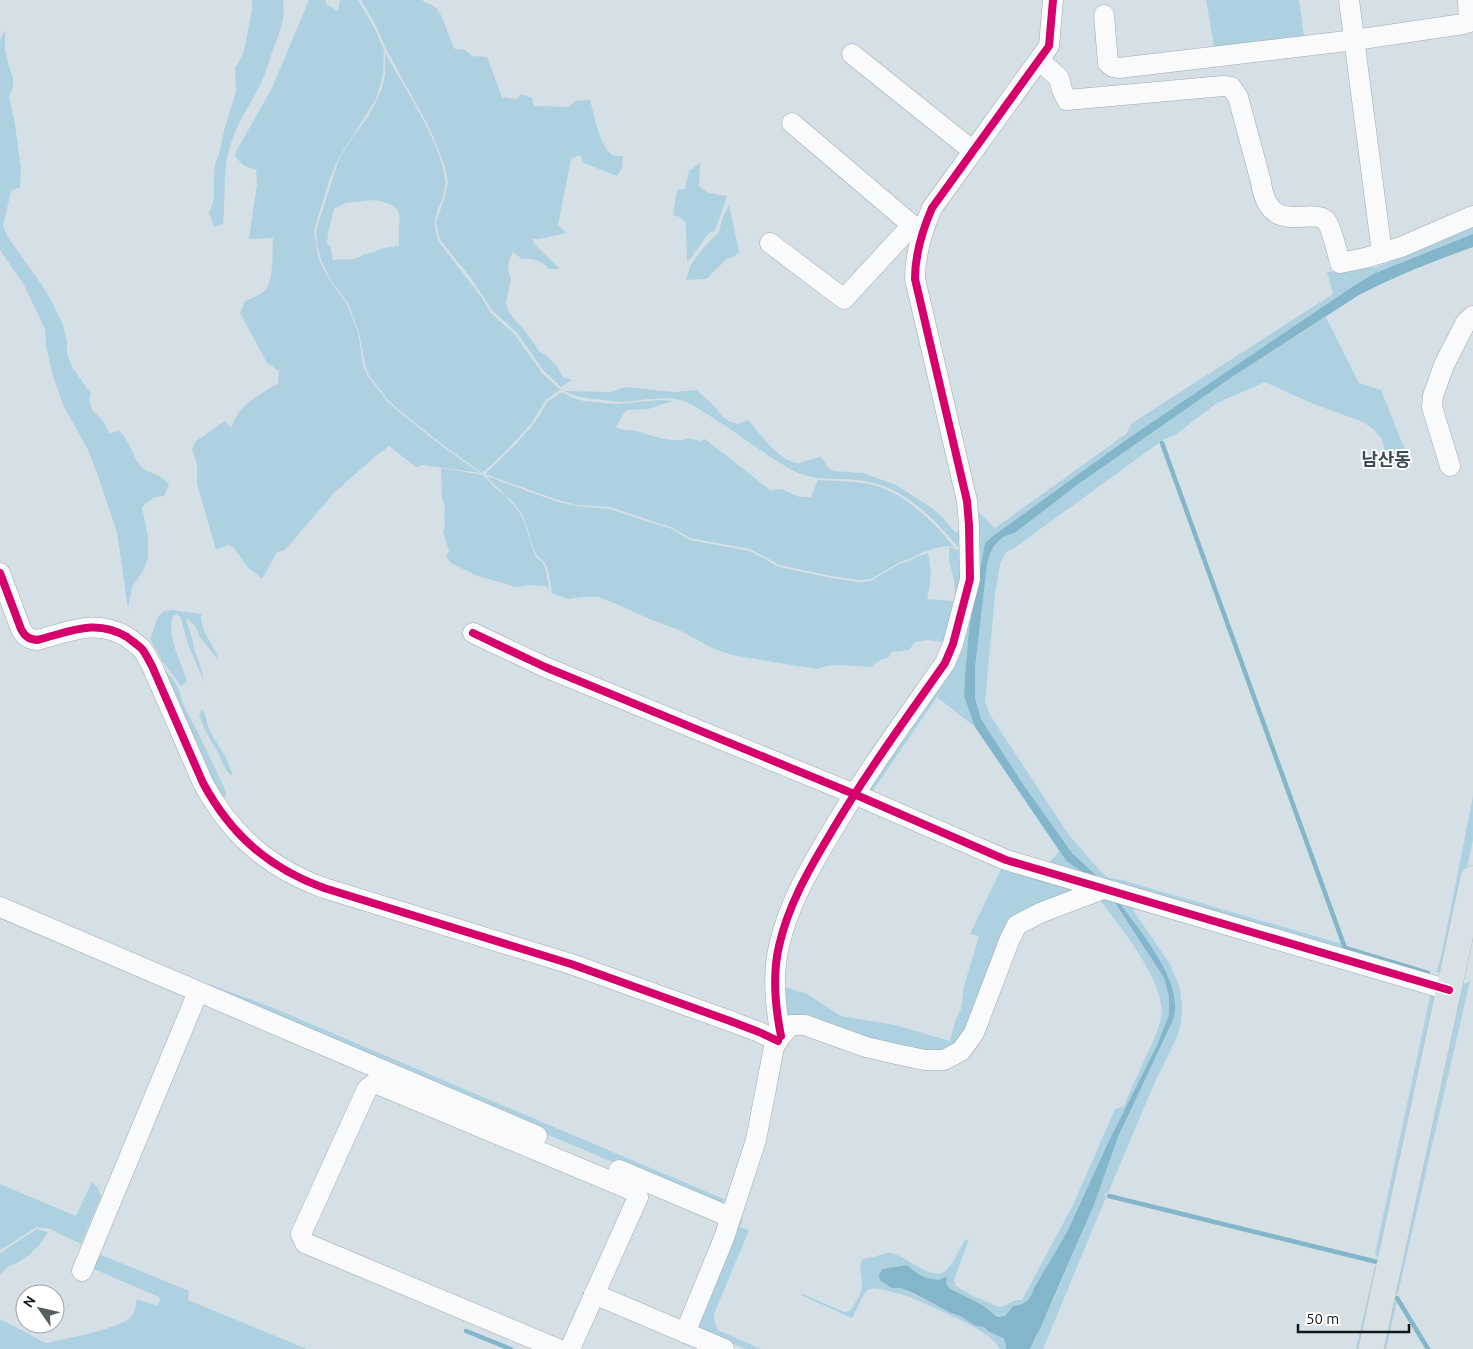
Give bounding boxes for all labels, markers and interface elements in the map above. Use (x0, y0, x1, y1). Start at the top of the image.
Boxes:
district label: 남산동 (1361, 449, 1411, 469)
north arrow (15, 1284, 65, 1334)
text: N (20, 1293, 39, 1311)
scale bar (1298, 1302, 1409, 1334)
text: 50 m (1306, 1310, 1339, 1327)

